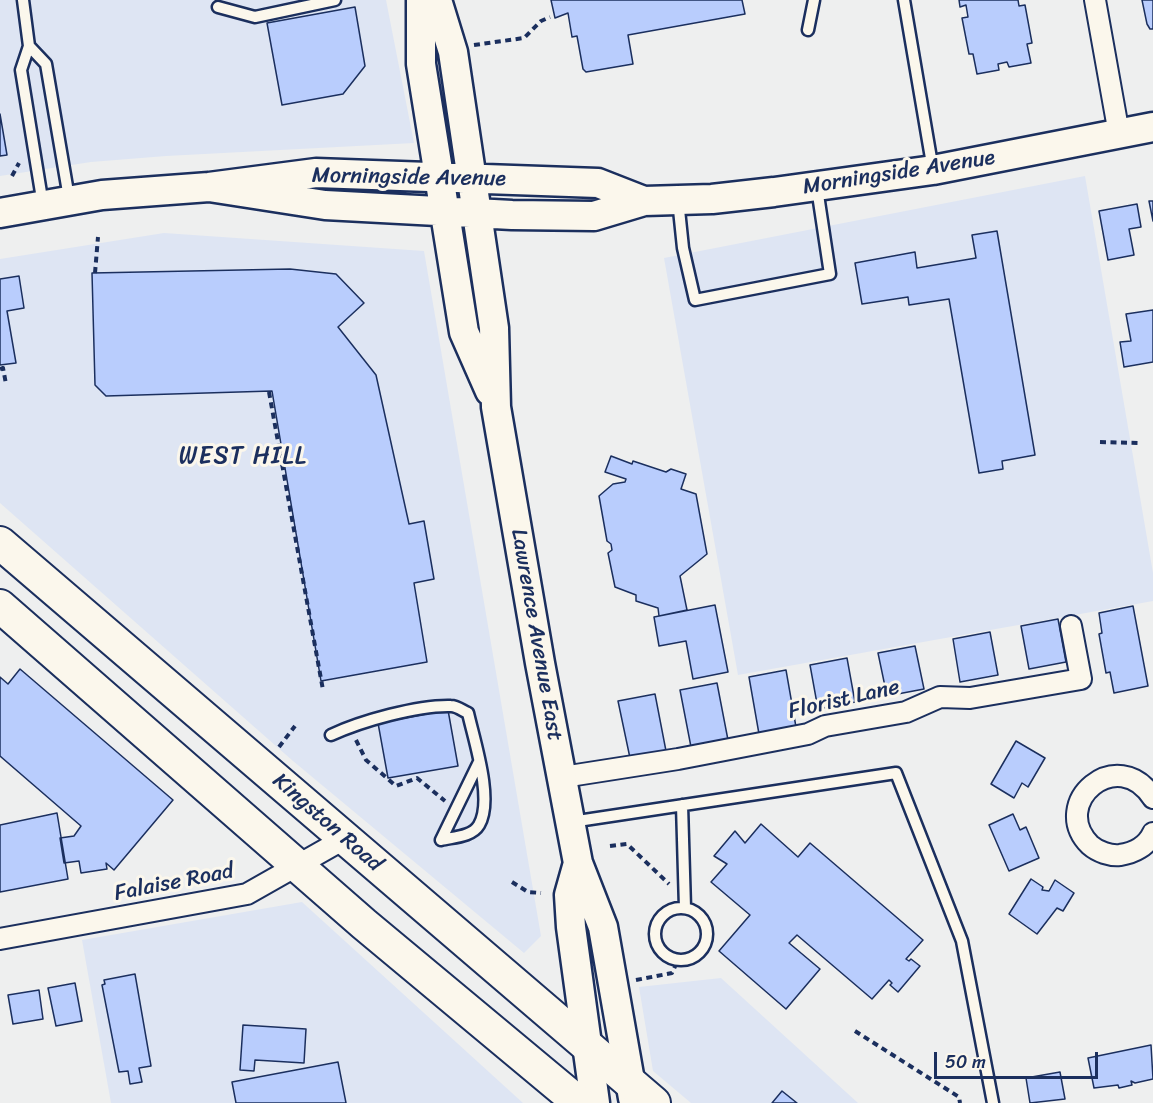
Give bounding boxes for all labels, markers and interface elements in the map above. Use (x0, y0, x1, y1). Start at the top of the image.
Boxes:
street label: Morningside Avenue (801, 145, 997, 201)
street label: Morningside Avenue (312, 163, 506, 193)
district label: WEST HILL (179, 443, 307, 471)
street label: Lawrence Avenue East (504, 527, 568, 743)
street label: Florist Lane (786, 674, 902, 726)
street label: Kingston Road (267, 768, 387, 878)
street label: Falaise Road (112, 859, 236, 907)
scale bar (937, 1040, 1100, 1078)
text: 50 m (945, 1046, 986, 1078)

